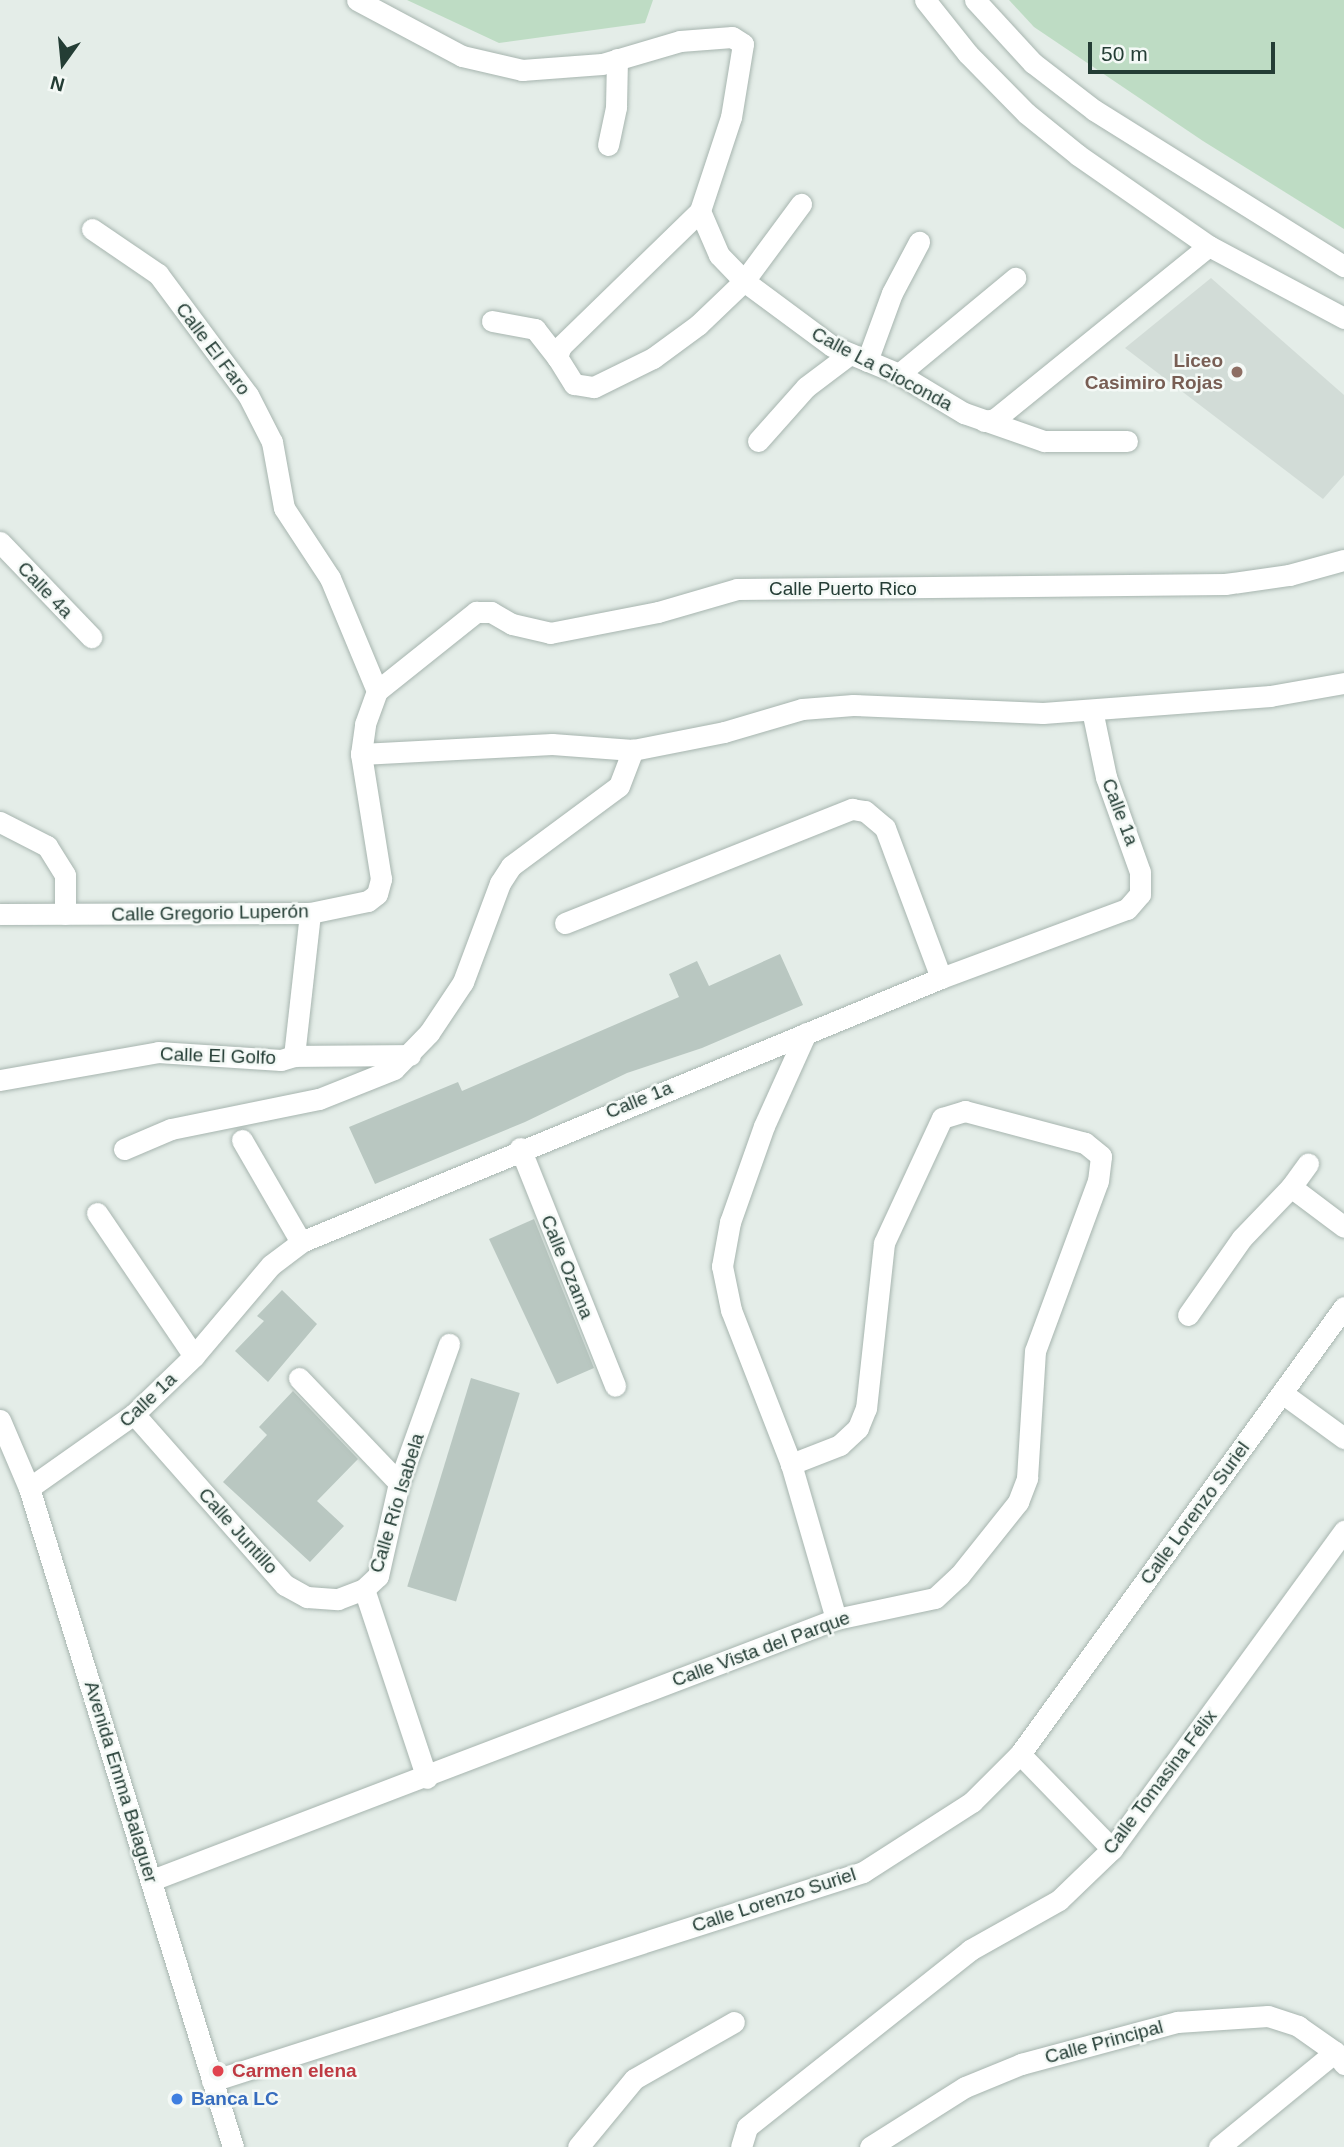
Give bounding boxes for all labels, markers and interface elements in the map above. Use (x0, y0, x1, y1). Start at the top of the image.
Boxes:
north arrow (28, 28, 98, 98)
scale bar (1092, 28, 1279, 72)
text: 50 m (1101, 42, 1148, 65)
text: N (48, 72, 67, 96)
street label: Calle El Faro (171, 298, 255, 400)
street label: Calle La Gioconda (808, 322, 956, 416)
place label: Liceo Casimiro Rojas (1085, 350, 1223, 394)
marker: Liceo Casimiro Rojas (1229, 364, 1245, 380)
street label: Calle 4a (13, 557, 77, 623)
street label: Calle Puerto Rico (769, 578, 917, 600)
street label: Calle 1a (1097, 775, 1143, 849)
street label: Calle Gregorio Luperón (111, 900, 309, 926)
street label: Calle El Golfo (160, 1043, 276, 1069)
street label: Calle 1a (602, 1076, 676, 1124)
street label: Calle Ozama (536, 1212, 598, 1322)
street label: Calle 1a (115, 1368, 181, 1432)
street label: Calle Río Isabela (365, 1430, 429, 1576)
street label: Calle Lorenzo Suriel (1135, 1437, 1255, 1589)
street label: Calle Juntillo (193, 1483, 283, 1579)
street label: Calle Vista del Parque (669, 1606, 853, 1692)
street label: Avenida Emma Balaguer (79, 1678, 163, 1886)
street label: Calle Tomasina Félix (1098, 1705, 1222, 1859)
street label: Calle Lorenzo Suriel (689, 1863, 859, 1937)
street label: Calle Principal (1042, 2015, 1166, 2069)
place label: Carmen elena (232, 2060, 357, 2082)
marker: Carmen elena (210, 2063, 226, 2079)
place label: Banca LC (191, 2088, 279, 2110)
marker: Banca LC (169, 2091, 185, 2107)

